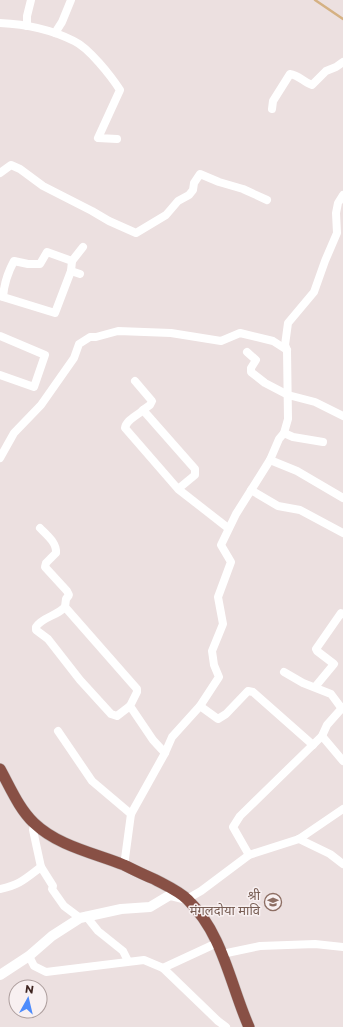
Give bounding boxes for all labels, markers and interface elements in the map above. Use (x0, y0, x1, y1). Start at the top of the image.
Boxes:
place label: श्री मंगलदोया मावि (190, 887, 261, 918)
school or university icon: श्री मंगलदोया मावि (263, 892, 283, 912)
north arrow (8, 979, 48, 1019)
text: N (24, 982, 35, 997)

